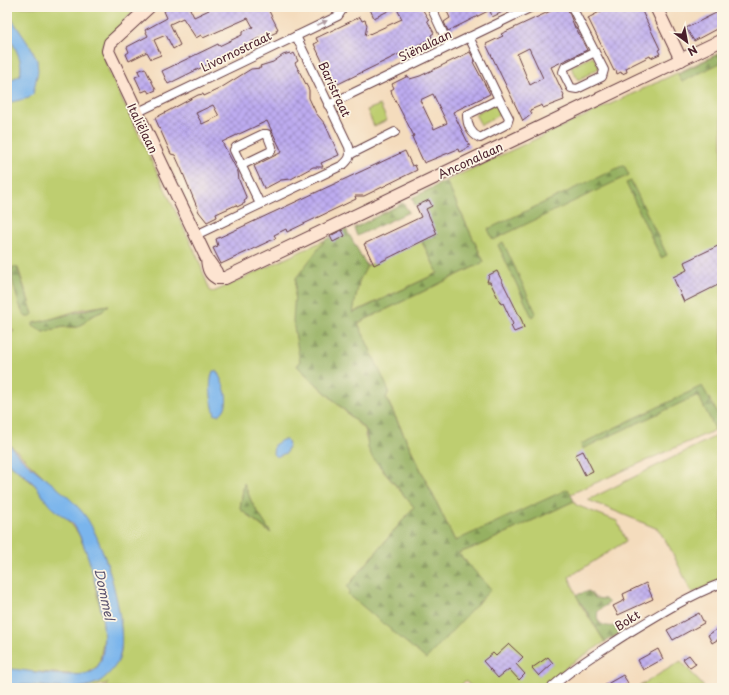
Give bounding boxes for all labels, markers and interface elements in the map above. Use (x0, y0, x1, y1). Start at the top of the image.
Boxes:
one-way arrow (317, 20, 329, 26)
north arrow (667, 22, 707, 62)
street label: Siënalaan (395, 24, 455, 66)
street label: Livornostraat (197, 26, 275, 76)
text: N (684, 41, 701, 61)
street label: Baristraat (314, 58, 356, 120)
street label: Italiëlaan (123, 100, 163, 156)
street label: Anconalaan (434, 137, 506, 183)
water label: Dommel (90, 566, 120, 624)
street label: Bokt (611, 605, 643, 635)

